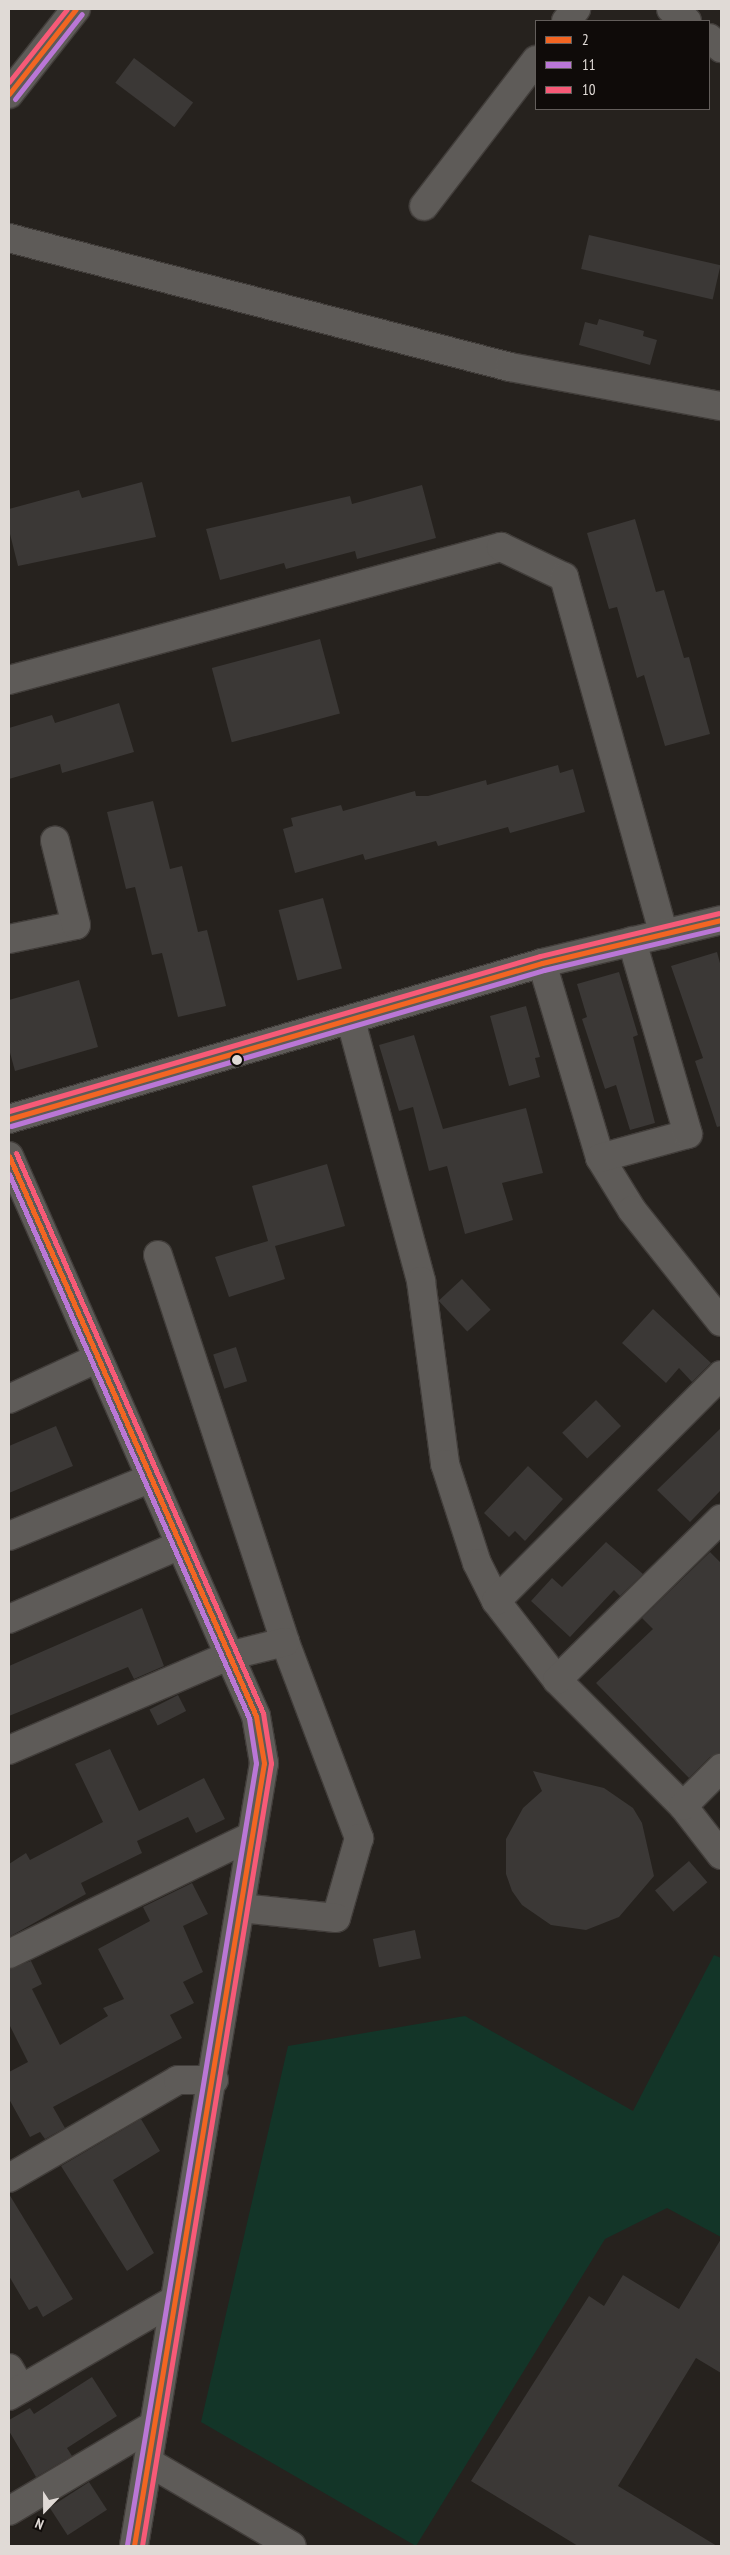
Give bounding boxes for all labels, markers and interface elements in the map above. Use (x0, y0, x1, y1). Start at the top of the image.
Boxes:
legend (535, 20, 710, 110)
text: 2 (582, 30, 589, 49)
text: 11 (582, 55, 596, 74)
text: 10 (582, 80, 596, 99)
unlabelled marker (232, 1055, 242, 1065)
north arrow (20, 2485, 70, 2535)
text: N (33, 2514, 46, 2534)

